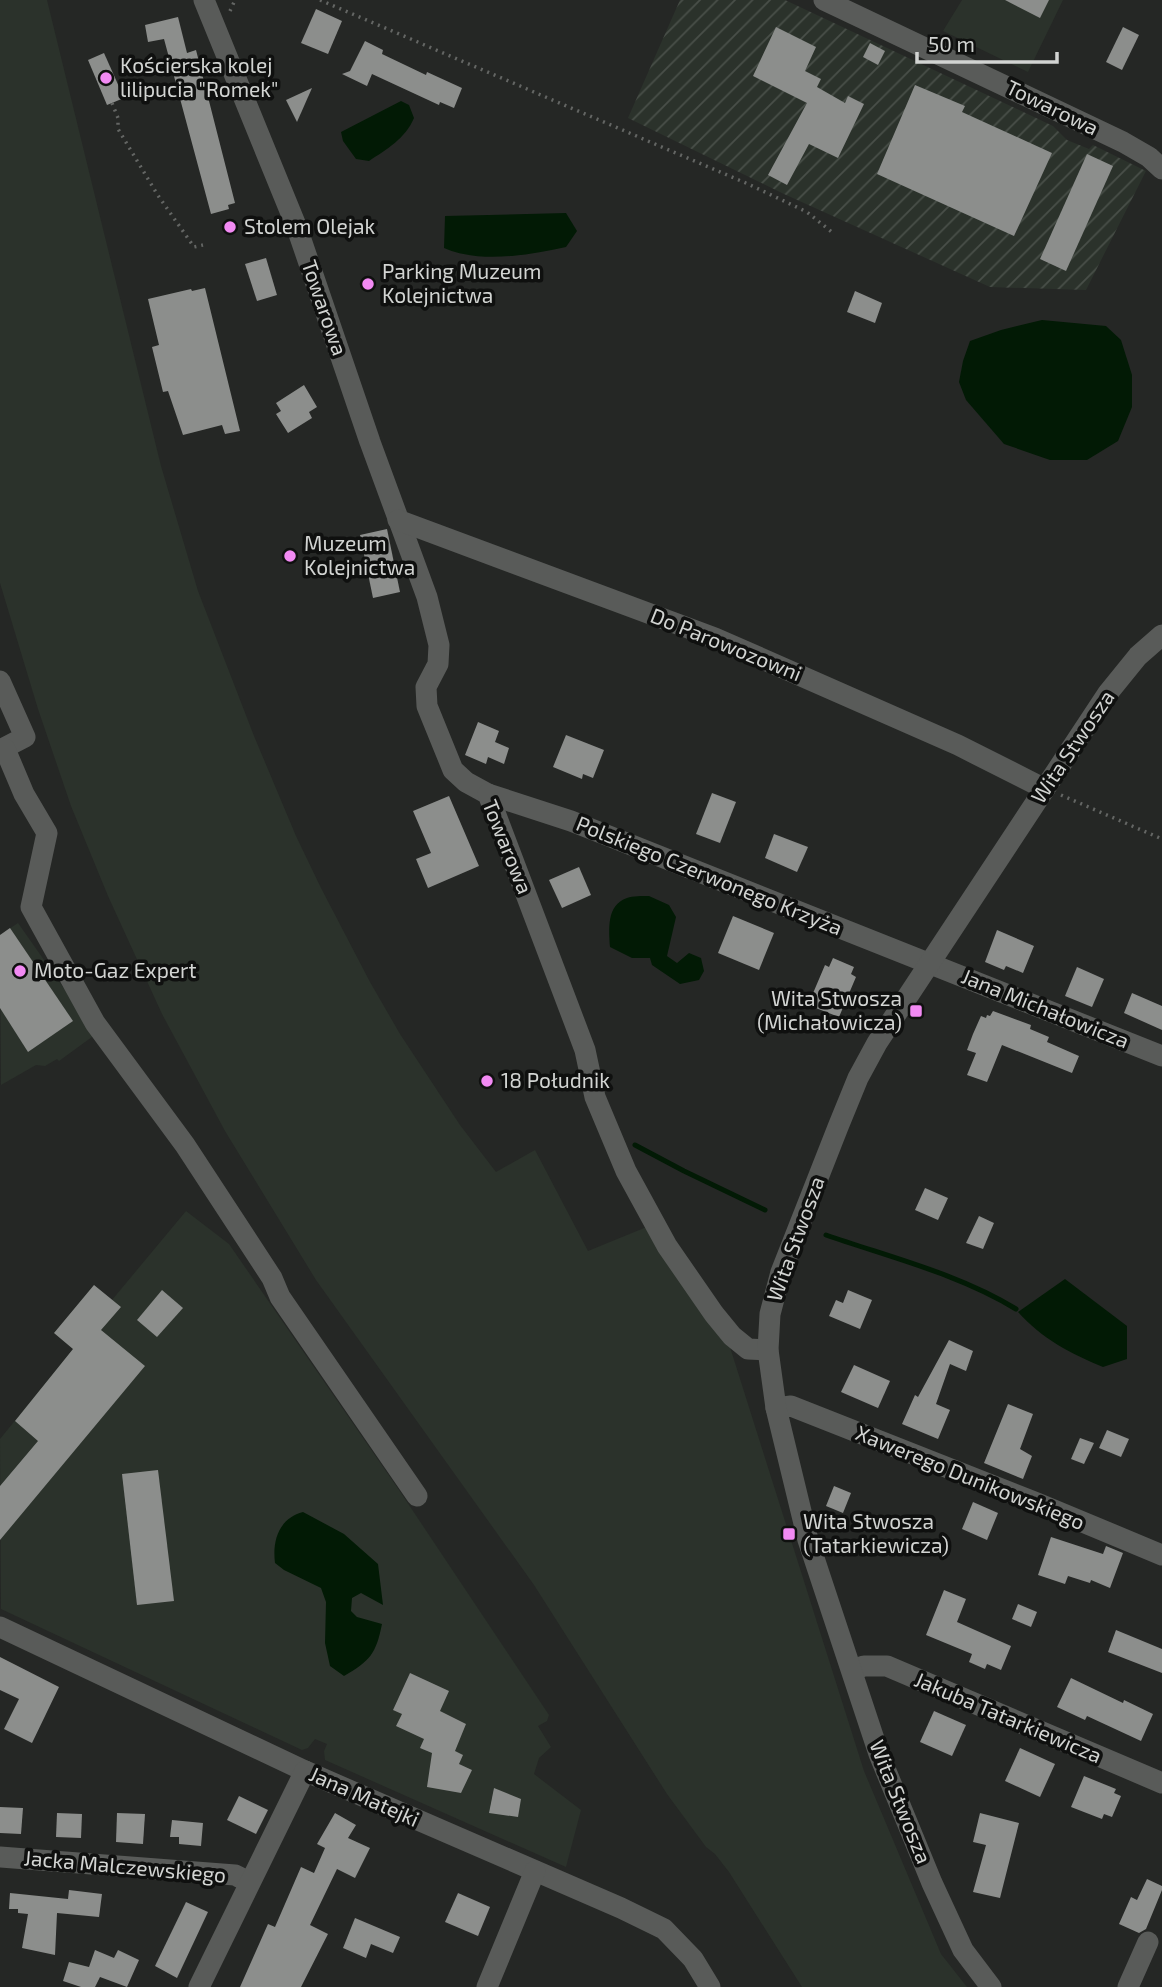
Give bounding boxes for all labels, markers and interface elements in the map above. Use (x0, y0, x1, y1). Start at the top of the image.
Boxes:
scale bar (917, 21, 1057, 65)
text: 50 m (928, 31, 975, 56)
place label: Kościerska kolej lilipucia "Romek" (120, 52, 278, 101)
marker: Kościerska kolej lilipucia "Romek" (98, 70, 114, 86)
street label: Towarowa (1003, 74, 1103, 140)
place label: Stolem Olejak (244, 213, 375, 239)
marker: Stolem Olejak (222, 219, 238, 235)
street label: Towarowa (297, 257, 353, 359)
place label: Parking Muzeum Kolejnictwa (382, 258, 541, 308)
marker: Parking Muzeum Kolejnictwa (360, 276, 376, 292)
place label: Muzeum Kolejnictwa (304, 530, 415, 580)
marker: Muzeum Kolejnictwa (282, 548, 298, 564)
street label: Do Parowozowni (647, 602, 806, 685)
street label: Wita Stwosza (1025, 685, 1119, 807)
street label: Towarowa (478, 796, 539, 897)
street label: Polskiego Czerwonego Krzyża (573, 810, 846, 940)
place label: Moto-Gaz Expert (34, 957, 197, 982)
marker: Moto-Gaz Expert (12, 963, 28, 979)
street label: Jana Michałowicza (958, 963, 1133, 1053)
place label: Wita Stwosza (Michałowicza) (757, 985, 902, 1034)
marker: Wita Stwosza (Michałowicza) (908, 1003, 924, 1019)
place label: 18 Południk (501, 1067, 610, 1092)
marker: 18 Południk (479, 1073, 495, 1089)
street label: Wita Stwosza (760, 1173, 829, 1304)
street label: Xawerego Dunikowskiego (852, 1419, 1089, 1534)
place label: Wita Stwosza (Tatarkiewicza) (803, 1508, 949, 1557)
marker: Wita Stwosza (Tatarkiewicza) (781, 1526, 797, 1542)
street label: Jakuba Tatarkiewicza (911, 1666, 1106, 1767)
street label: Wita Stwosza (865, 1736, 938, 1867)
street label: Jana Matejki (305, 1760, 423, 1832)
street label: Jacka Malczewskiego (23, 1844, 227, 1887)

